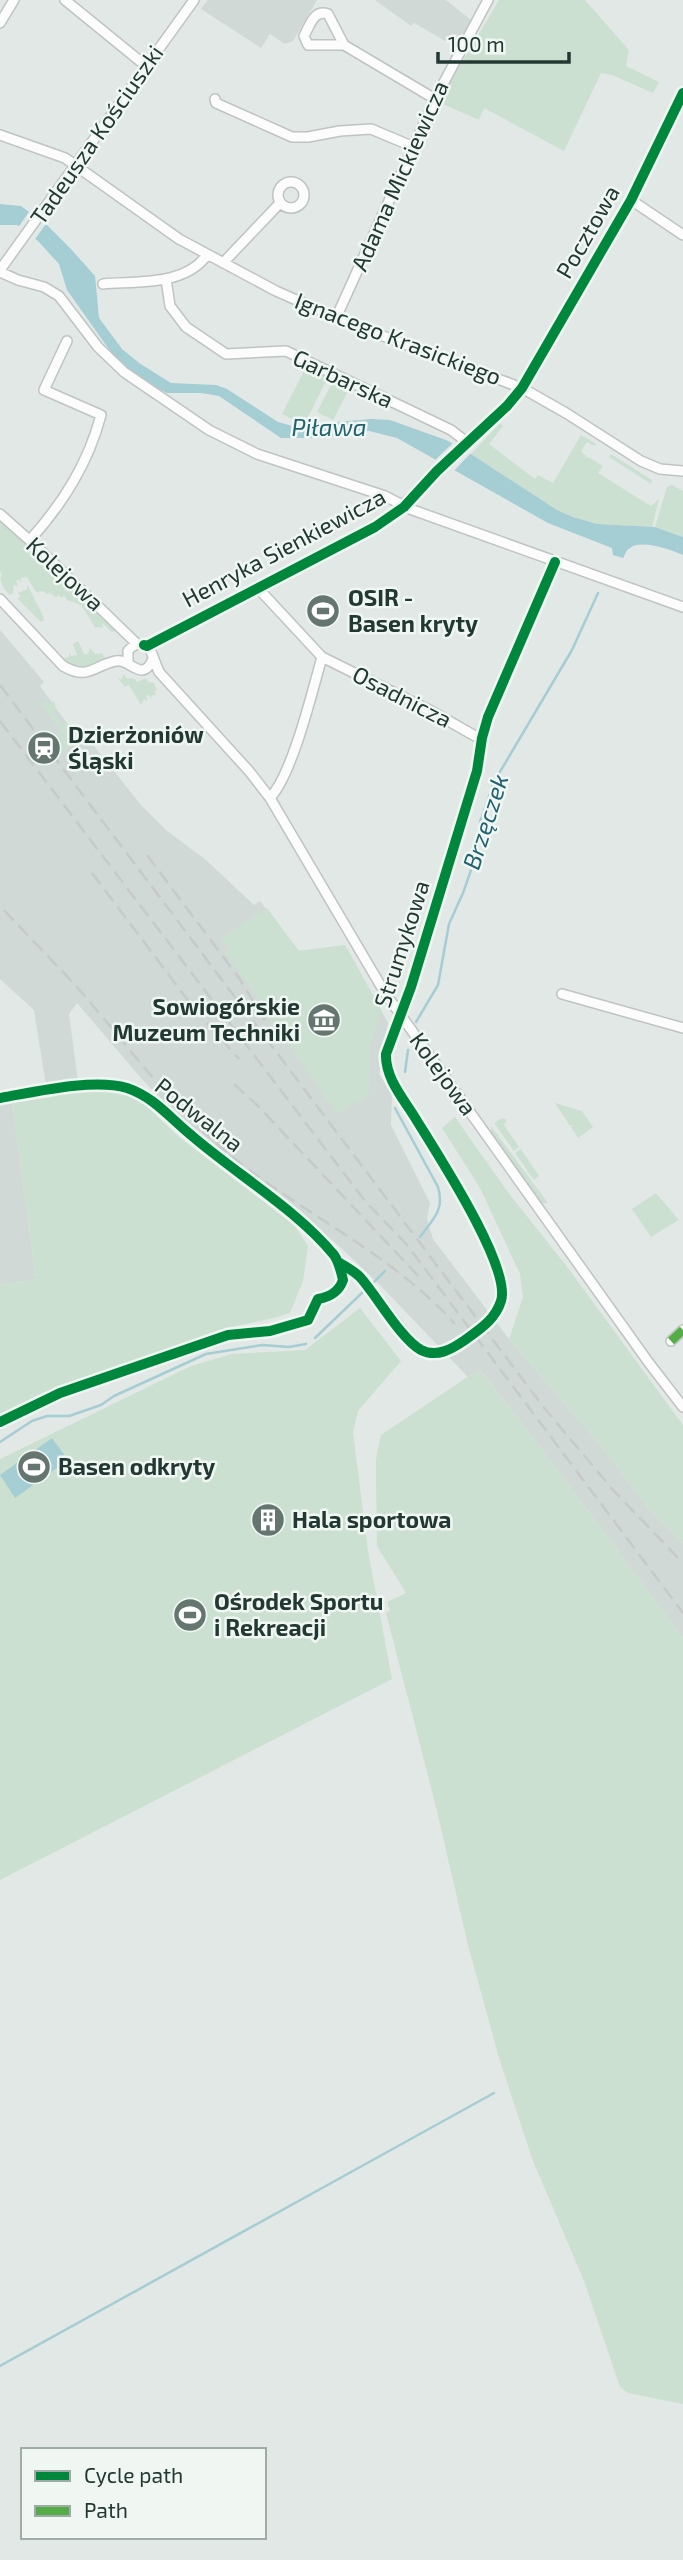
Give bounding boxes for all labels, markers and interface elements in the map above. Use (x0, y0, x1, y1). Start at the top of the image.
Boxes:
scale bar (438, 21, 569, 65)
text: 100 m (448, 31, 505, 56)
street label: Tadeusza Kościuszki (24, 39, 169, 230)
street label: Adama Mickiewicza (345, 76, 454, 275)
street label: Pocztowa (549, 180, 625, 283)
street label: Ignacego Krasickiego (291, 286, 506, 390)
street label: Garbarska (289, 343, 398, 413)
water label: Piława (291, 412, 367, 441)
street label: Henryka Sienkiewicza (177, 482, 390, 613)
street label: Kolejowa (21, 530, 110, 616)
place label: OSIR - Basen kryty (348, 583, 478, 637)
sports icon: OSIR - Basen kryty (304, 592, 342, 630)
street label: Osadnicza (348, 659, 457, 733)
place label: Dzierżoniów Śląski (68, 720, 204, 774)
station icon: Dzierżoniów Śląski (25, 729, 63, 767)
water label: Brzęczek (456, 770, 514, 873)
street label: Strumykowa (367, 877, 435, 1011)
place label: Sowiogórskie Muzeum Techniki (113, 992, 300, 1046)
museum icon: Sowiogórskie Muzeum Techniki (305, 1001, 343, 1039)
street label: Kolejowa (404, 1026, 483, 1120)
street label: Podwalna (150, 1071, 249, 1157)
sports icon: Basen odkryty (15, 1448, 53, 1486)
place label: Basen odkryty (58, 1452, 215, 1480)
building icon: Hala sportowa (249, 1501, 287, 1539)
place label: Hala sportowa (292, 1505, 451, 1533)
place label: Ośrodek Sportu i Rekreacji (214, 1587, 383, 1641)
sports icon: Ośrodek Sportu i Rekreacji (171, 1596, 209, 1634)
legend (21, 2448, 266, 2539)
text: Cycle path (84, 2462, 183, 2487)
text: Path (84, 2497, 128, 2522)

